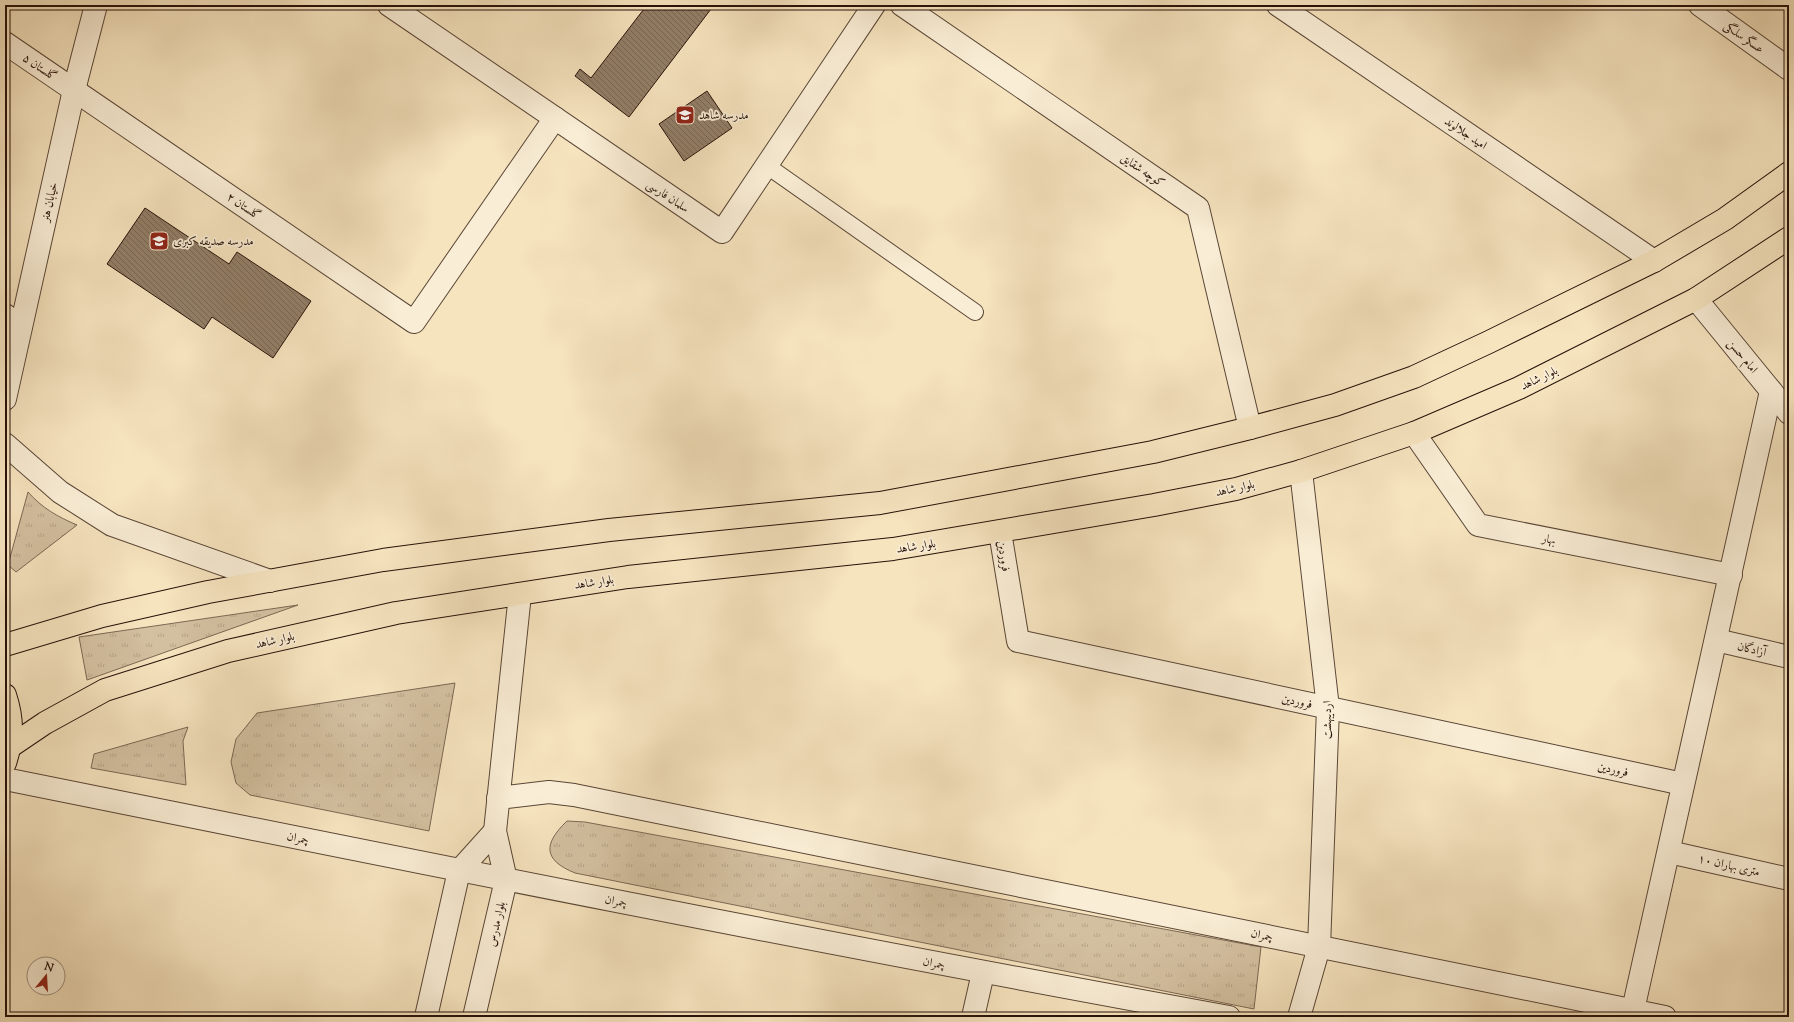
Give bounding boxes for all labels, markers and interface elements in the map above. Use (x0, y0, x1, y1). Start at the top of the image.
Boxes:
street label: عسگر سلگی (1719, 17, 1768, 59)
street label: گلستان ۵ (19, 50, 60, 86)
school or university icon: مدرسه شاهد (674, 104, 696, 126)
place label: مدرسه شاهد (699, 107, 749, 125)
street label: امید جلالوند (1440, 113, 1491, 155)
street label: کوچه شقایق (1117, 149, 1168, 192)
street label: سلمان فارسی (642, 176, 693, 218)
street label: خیابان هنر (36, 181, 63, 226)
street label: گلستان ۲ (223, 189, 264, 225)
school or university icon: مدرسه صدیقه کبری (148, 230, 170, 252)
place label: مدرسه صدیقه کبری (173, 233, 254, 251)
street label: امام حسن (1722, 335, 1762, 379)
street label: بلوار شاهد (1518, 362, 1561, 396)
street label: بلوار شاهد (1214, 476, 1257, 502)
street label: بهار (1539, 530, 1557, 550)
street label: بلوار شاهد (895, 535, 937, 559)
street label: فروردین (992, 539, 1014, 573)
street label: بلوار شاهد (573, 571, 615, 595)
street label: بلوار شاهد (254, 628, 297, 654)
street label: آزادگان (1736, 638, 1769, 662)
street label: فروردین (1280, 690, 1314, 714)
street label: اردیبهشت (1319, 700, 1337, 739)
street label: فروردین (1596, 758, 1630, 782)
street label: چمران (285, 828, 311, 850)
street label: ۱۰ متری بهاران (1696, 850, 1761, 882)
street label: چمران (603, 891, 629, 913)
street label: بلوار مدرس (483, 900, 511, 949)
street label: چمران (1249, 925, 1275, 947)
street label: چمران (921, 953, 947, 975)
north arrow (26, 956, 66, 996)
text: N (41, 958, 56, 976)

